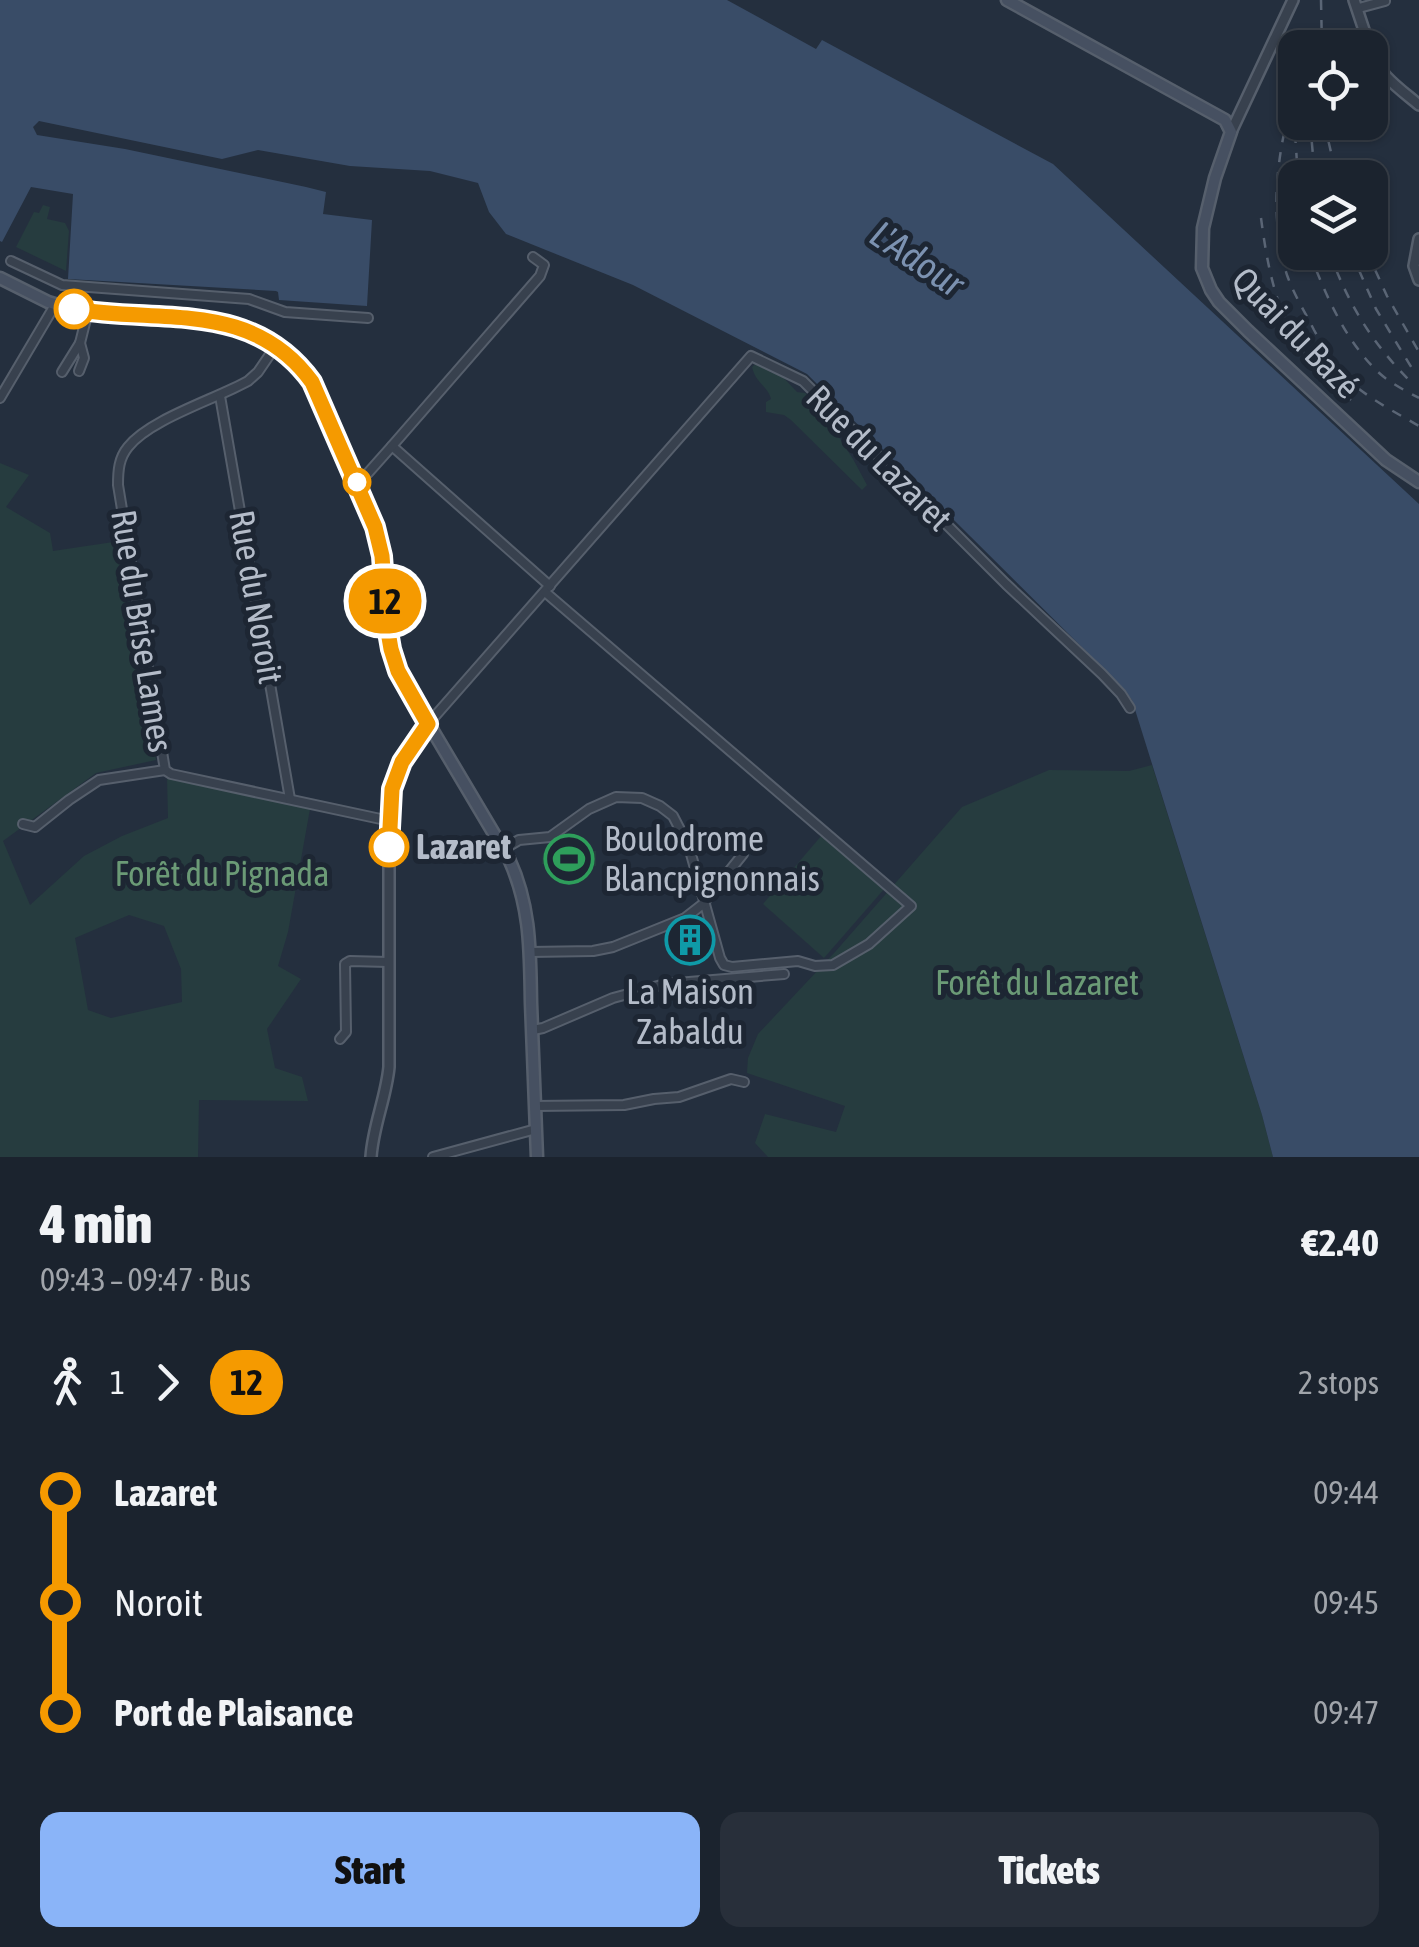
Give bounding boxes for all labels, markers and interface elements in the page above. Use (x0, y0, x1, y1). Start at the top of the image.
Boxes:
map controls (1278, 30, 1388, 270)
button: locate (1278, 30, 1388, 140)
button: layers (1278, 160, 1388, 270)
water label: L'Adour (863, 212, 974, 306)
street label: Quai du Bazé (1225, 259, 1369, 406)
unlabelled marker (55, 290, 93, 328)
street label: Rue du Lazaret (799, 377, 960, 538)
unlabelled marker (344, 469, 370, 495)
street label: Rue du Brise Lames (104, 507, 182, 755)
street label: Rue du Noroit (222, 507, 292, 687)
line badge: 12 (340, 568, 430, 634)
text: 12 (369, 581, 401, 621)
place label: Boulodrome Blancpignonnais (604, 818, 820, 898)
place label: Lazaret (416, 826, 511, 866)
marker: Lazaret (370, 828, 408, 866)
sports icon: Boulodrome Blancpignonnais (543, 833, 595, 885)
park label: Forêt du Pignada (115, 853, 329, 893)
building icon: La Maison Zabaldu (664, 914, 716, 966)
park label: Forêt du Lazaret (935, 962, 1139, 1002)
place label: La Maison Zabaldu (626, 971, 754, 1051)
text: 4 min (40, 1192, 152, 1255)
text: €2.40 (1302, 1221, 1379, 1264)
text: 09:43 – 09:47 · Bus (40, 1261, 251, 1298)
icon: walk (40, 1355, 95, 1410)
icon: forward (140, 1355, 195, 1410)
text: 12 (230, 1362, 263, 1402)
text: 1 (110, 1364, 125, 1401)
text: 2 stops (1298, 1364, 1379, 1401)
text: Lazaret (114, 1471, 217, 1514)
text: 09:44 (1313, 1474, 1379, 1511)
text: Noroit (114, 1581, 203, 1624)
text: 09:45 (1313, 1584, 1379, 1621)
text: Port de Plaisance (114, 1691, 353, 1734)
text: 09:47 (1313, 1694, 1379, 1731)
button: Start (40, 1812, 700, 1927)
button: Tickets (720, 1812, 1379, 1927)

